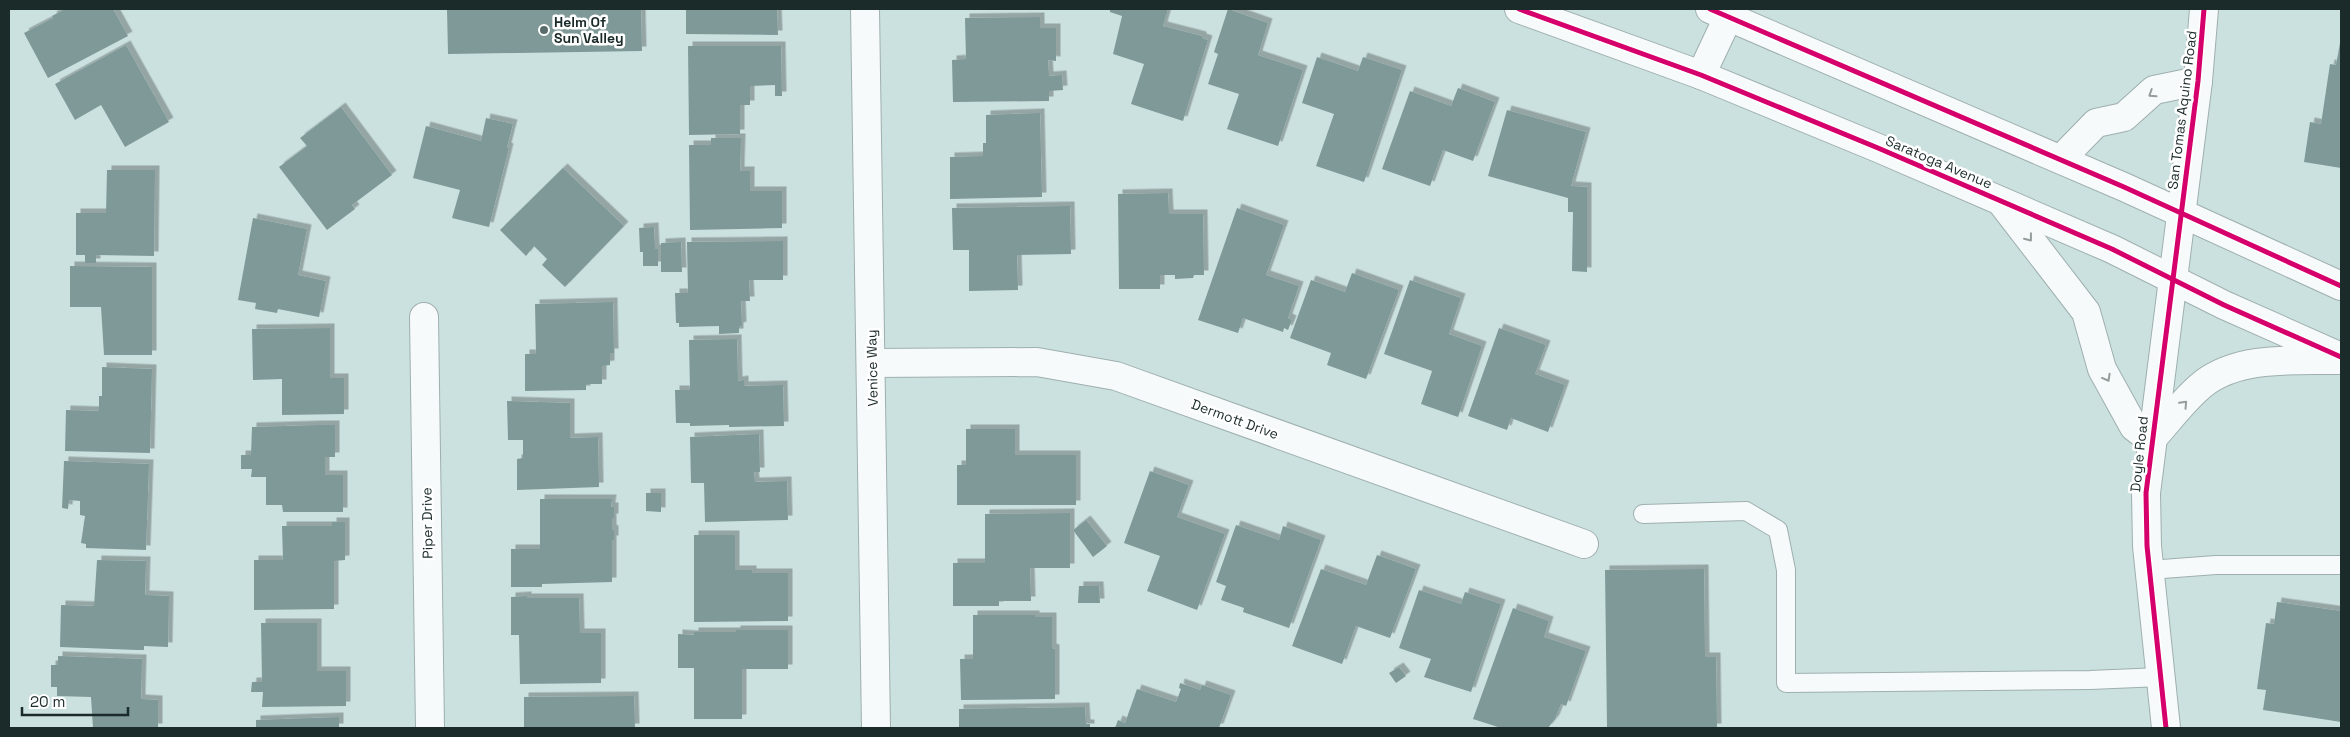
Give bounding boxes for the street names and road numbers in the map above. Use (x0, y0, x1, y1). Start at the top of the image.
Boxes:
street label: San Tomas Aquino Road (2163, 30, 2201, 190)
street label: Saratoga Avenue (1883, 131, 1995, 193)
street label: Venice Way (862, 329, 882, 407)
street label: Dermott Drive (1189, 395, 1281, 443)
street label: Doyle Road (2126, 415, 2152, 493)
street label: Piper Drive (417, 487, 437, 559)

